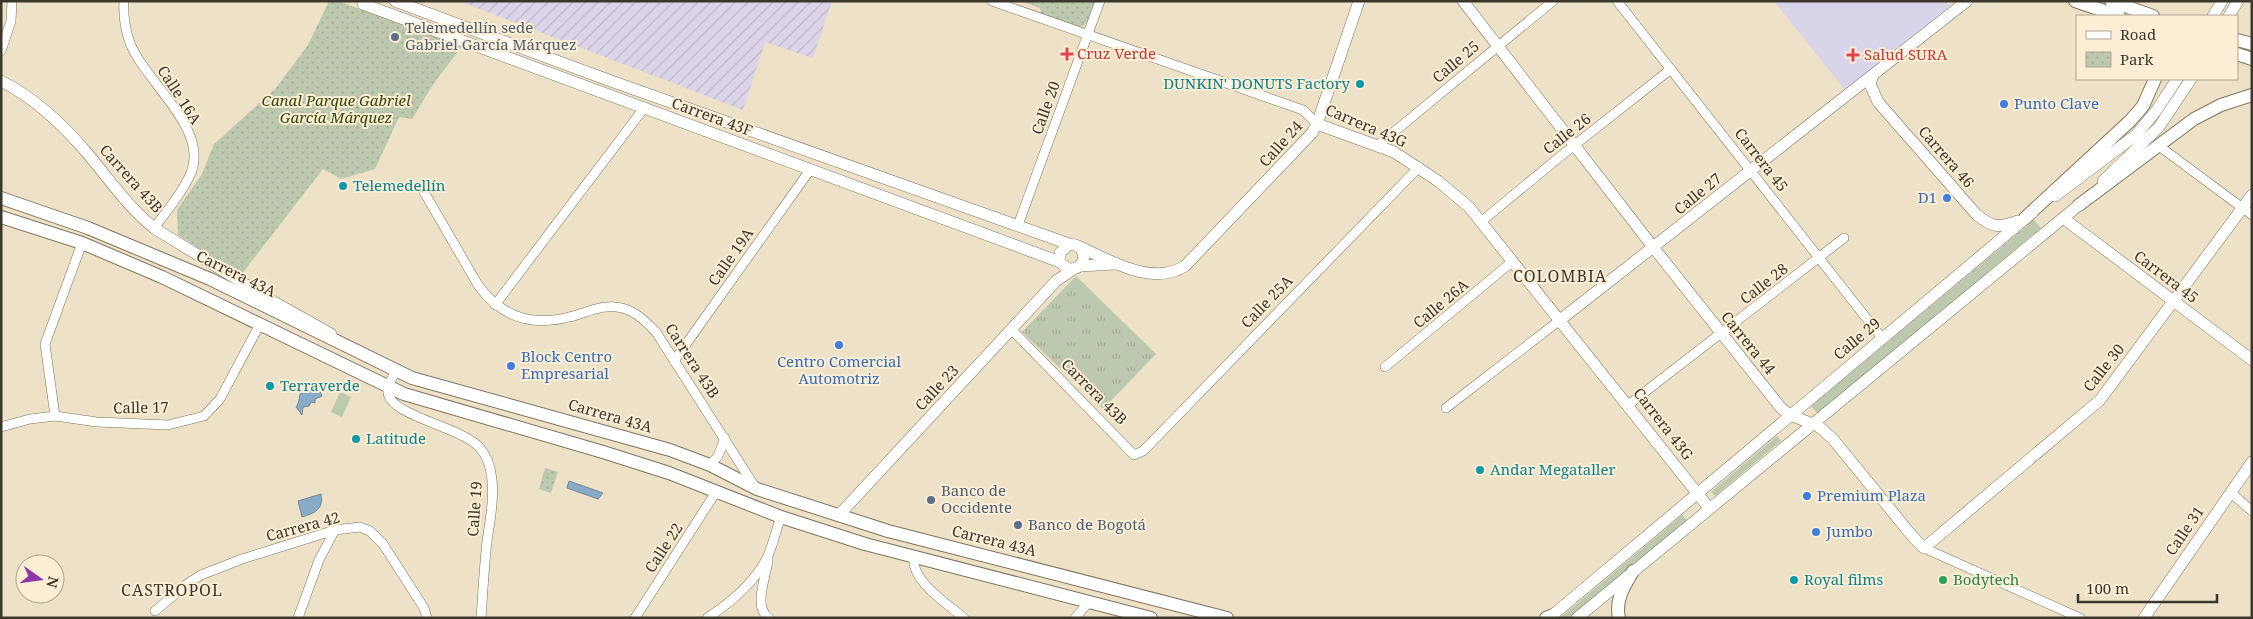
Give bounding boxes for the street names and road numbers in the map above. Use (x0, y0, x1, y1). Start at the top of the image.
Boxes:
street label: Calle 25 (1428, 36, 1483, 87)
street label: Calle 16A (153, 61, 206, 128)
street label: Calle 20 (1026, 78, 1064, 137)
street label: Carrera 43F (669, 92, 756, 140)
street label: Carrera 43G (1323, 99, 1410, 151)
street label: Calle 26 (1538, 108, 1594, 158)
street label: Calle 24 (1254, 116, 1307, 171)
street label: Carrera 46 (1914, 121, 1979, 191)
street label: Carrera 45 (1731, 123, 1793, 195)
street label: Carrera 43B (96, 140, 168, 217)
street label: Calle 27 (1669, 168, 1725, 219)
street label: Calle 19A (703, 223, 758, 289)
street label: Carrera 43A (193, 245, 280, 301)
street label: Carrera 45 (2130, 245, 2203, 307)
street label: Calle 28 (1735, 258, 1791, 308)
street label: Calle 25A (1236, 270, 1297, 332)
street label: Calle 26A (1409, 274, 1472, 332)
street label: Carrera 44 (1717, 307, 1781, 379)
street label: Calle 29 (1829, 313, 1884, 364)
street label: Carrera 43B (661, 319, 725, 402)
street label: Calle 30 (2078, 339, 2128, 395)
street label: Carrera 43B (1057, 354, 1132, 429)
street label: Calle 23 (910, 360, 963, 414)
street label: Carrera 43G (1629, 383, 1698, 464)
street label: Carrera 43A (566, 394, 655, 437)
street label: Calle 17 (113, 397, 169, 417)
street label: Calle 19 (462, 480, 486, 537)
street label: Calle 31 (2160, 502, 2208, 559)
street label: Carrera 42 (264, 507, 342, 545)
street label: Calle 22 (640, 519, 687, 576)
street label: Carrera 43A (950, 520, 1039, 560)

